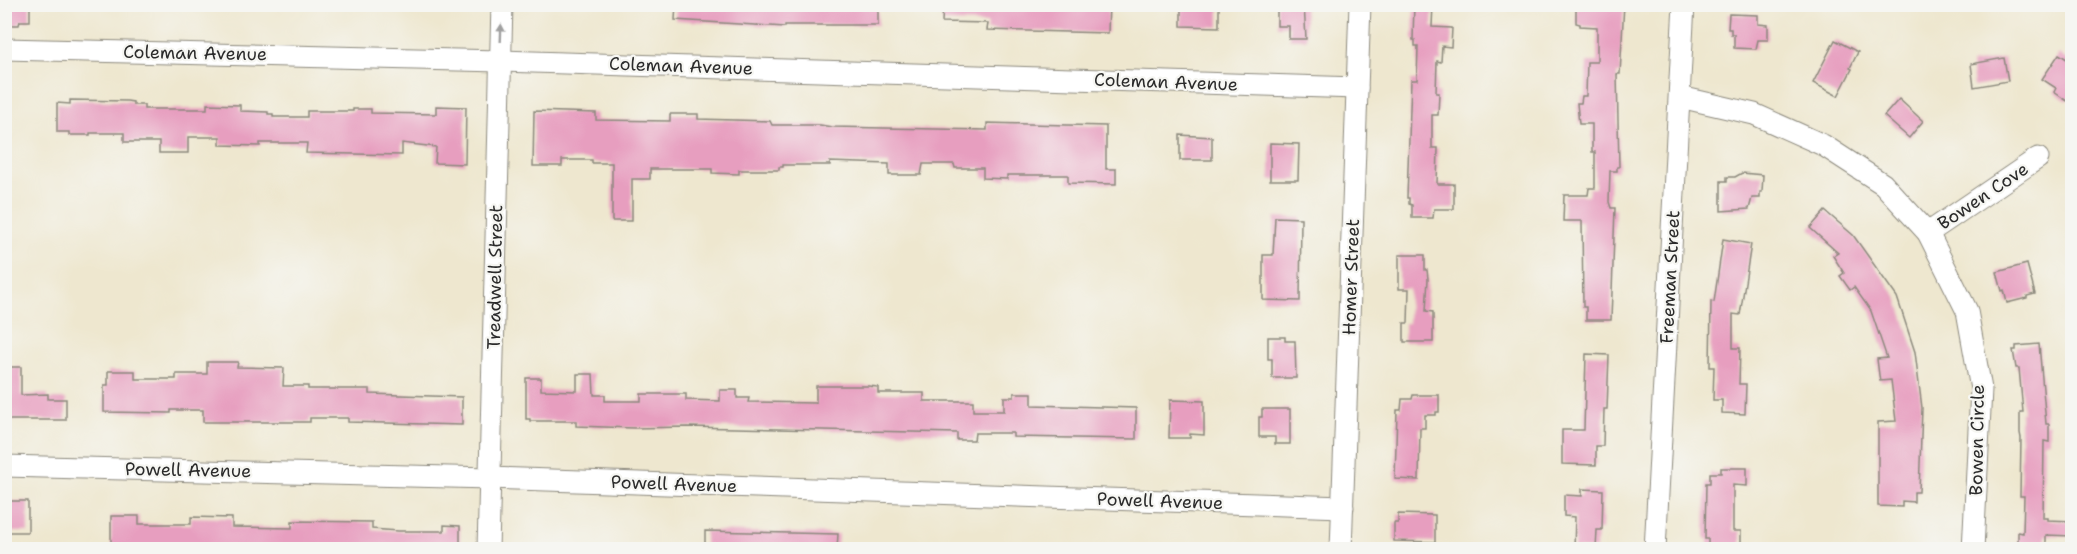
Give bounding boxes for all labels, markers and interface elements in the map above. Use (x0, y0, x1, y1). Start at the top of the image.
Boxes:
one-way arrow (496, 23, 506, 42)
street label: Coleman Avenue (123, 40, 267, 66)
street label: Coleman Avenue (609, 51, 753, 81)
street label: Coleman Avenue (1094, 67, 1238, 97)
street label: Bowen Cove (1933, 157, 2033, 235)
street label: Treadwell Street (482, 204, 508, 350)
street label: Freeman Street (1655, 210, 1685, 344)
street label: Homer Street (1337, 218, 1365, 336)
street label: Bowen Circle (1964, 384, 1990, 496)
street label: Powell Avenue (125, 457, 251, 483)
street label: Powell Avenue (610, 470, 738, 498)
street label: Powell Avenue (1096, 487, 1224, 515)

